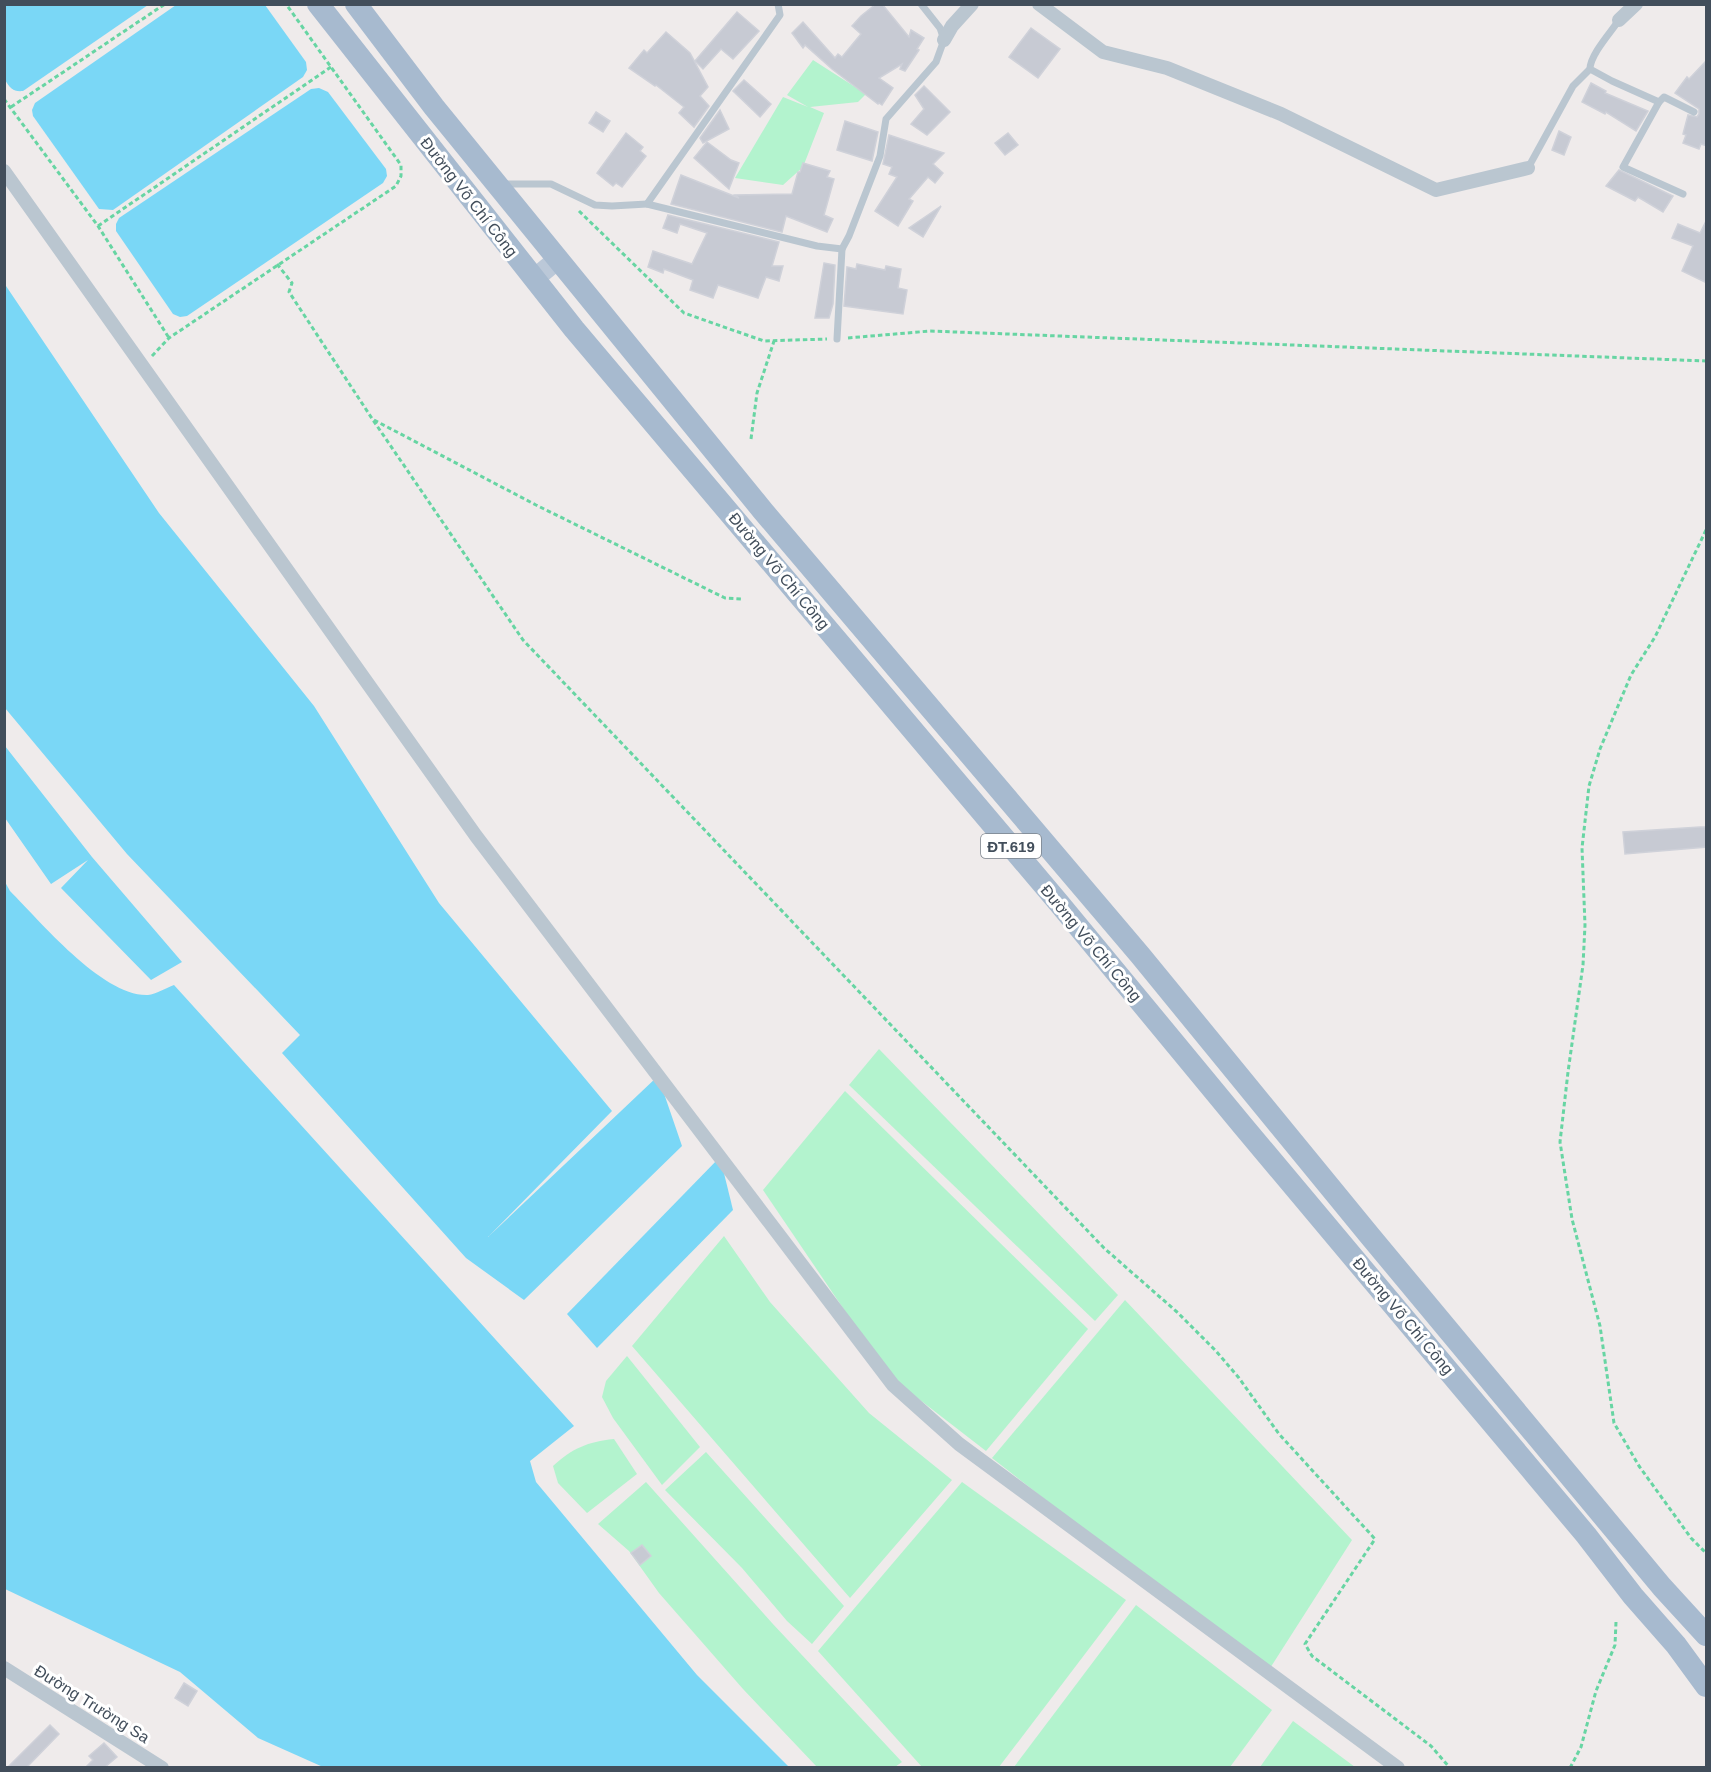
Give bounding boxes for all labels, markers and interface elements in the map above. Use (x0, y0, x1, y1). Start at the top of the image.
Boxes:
street label: Đường Võ Chí Công (417, 134, 521, 260)
street label: Đường Võ Chí Công (725, 509, 833, 633)
road number: ĐT.619 (981, 834, 1041, 858)
street label: Đường Võ Chí Công (1037, 881, 1145, 1005)
street label: Đường Võ Chí Công (1349, 1254, 1457, 1378)
street label: Đường Trường Sa (31, 1662, 153, 1746)

